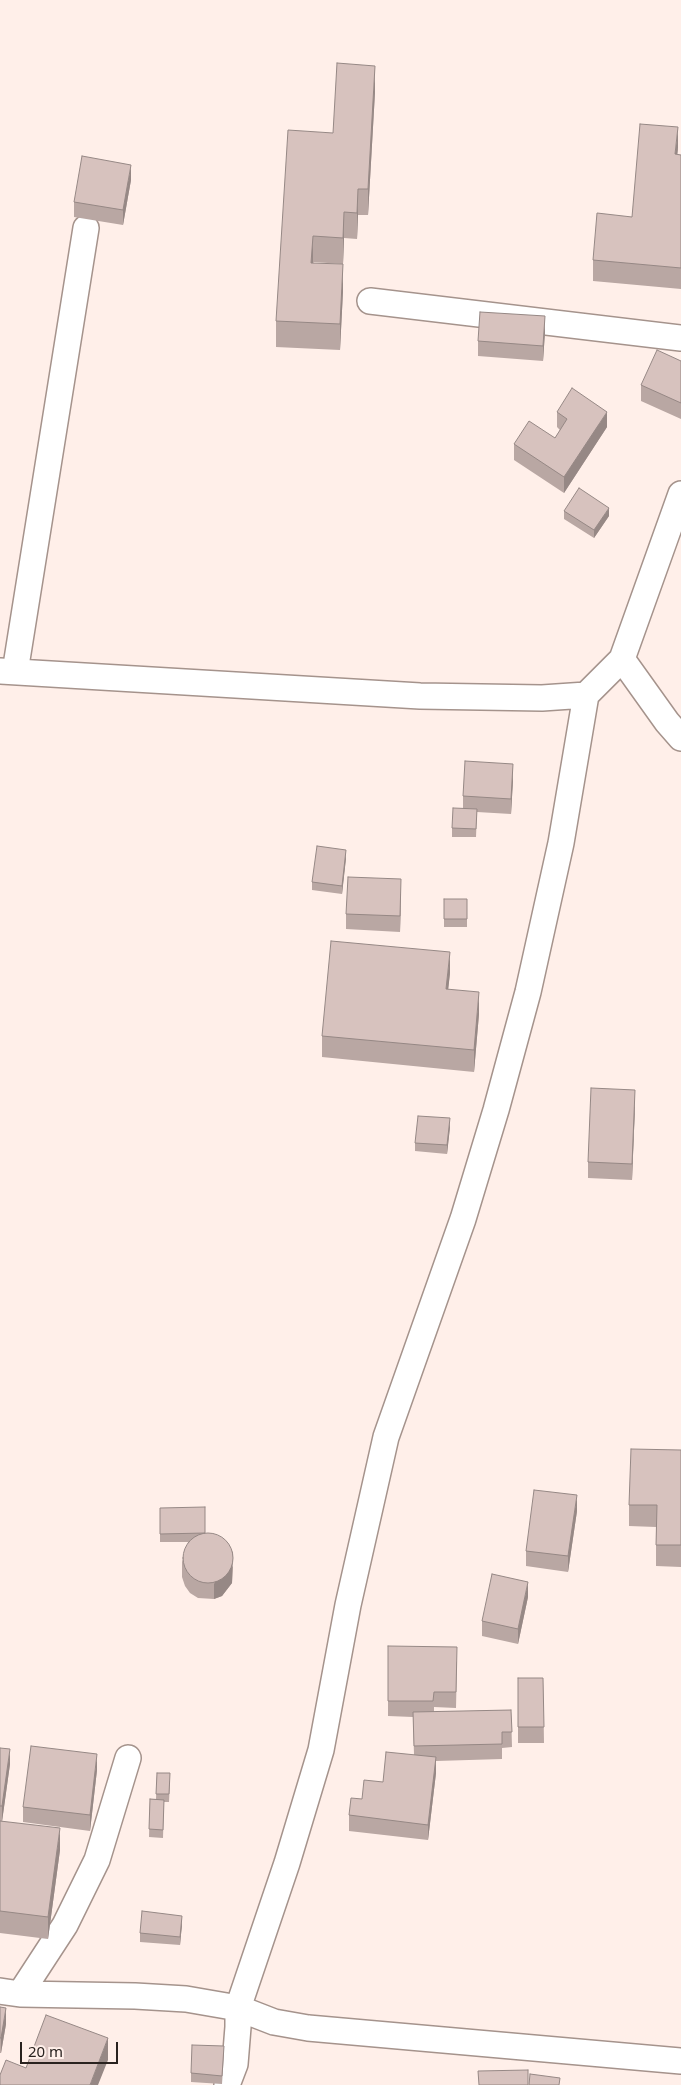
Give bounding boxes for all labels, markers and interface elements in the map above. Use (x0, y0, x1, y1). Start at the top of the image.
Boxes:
scale bar (22, 2032, 120, 2064)
text: 20 m (28, 2041, 63, 2061)

